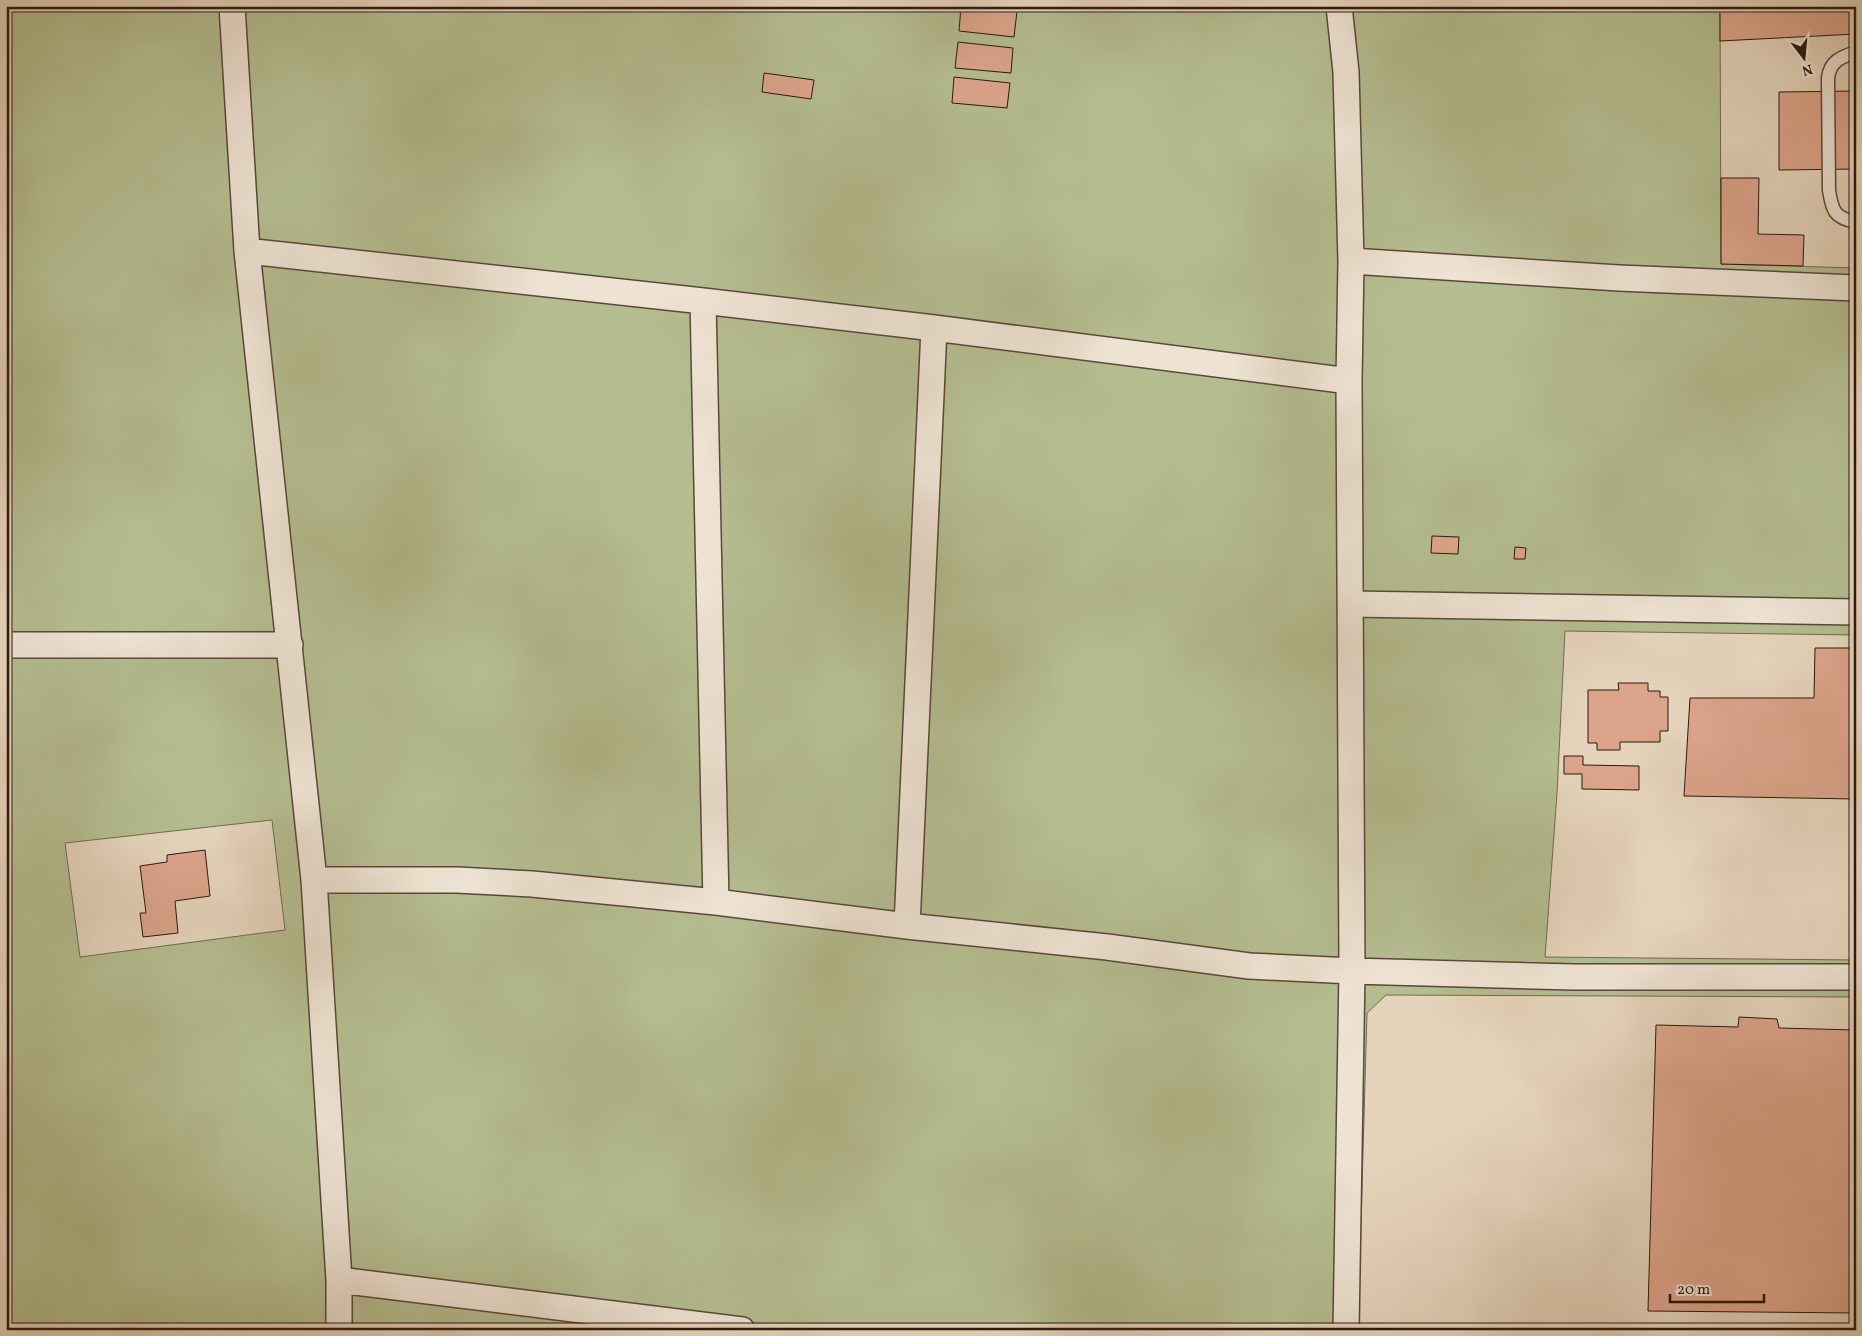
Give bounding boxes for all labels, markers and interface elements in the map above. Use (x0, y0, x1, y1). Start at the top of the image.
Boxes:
north arrow (1780, 32, 1830, 82)
text: N (1800, 59, 1815, 80)
scale bar (1670, 1271, 1763, 1303)
text: 20 m (1677, 1280, 1710, 1301)

